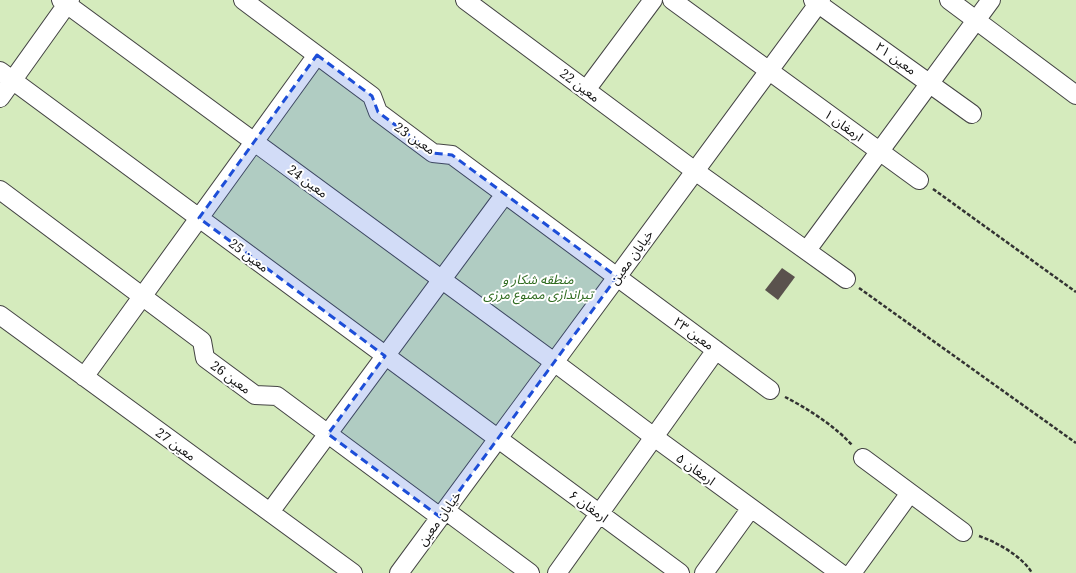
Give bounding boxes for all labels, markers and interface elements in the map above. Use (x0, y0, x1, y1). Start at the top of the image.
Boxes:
street label: معین ۲۱ (872, 37, 920, 79)
street label: معین 22 (556, 64, 604, 106)
street label: ارمغان ۱ (821, 105, 867, 145)
street label: معین 23 (391, 118, 439, 158)
street label: معین 24 (284, 160, 332, 202)
street label: خیابان معین (605, 226, 657, 288)
street label: معین 25 (225, 234, 273, 276)
park label: منطقه شکار و تیراندازی ممنوع مرزی (483, 270, 595, 305)
street label: معین ۲۳ (670, 312, 718, 354)
street label: معین 26 (207, 356, 255, 398)
street label: معین 27 (152, 423, 200, 465)
street label: ارمغان ۵ (673, 449, 719, 489)
street label: ارمغان ۶ (566, 486, 612, 526)
street label: خیابان معین (413, 487, 465, 549)

